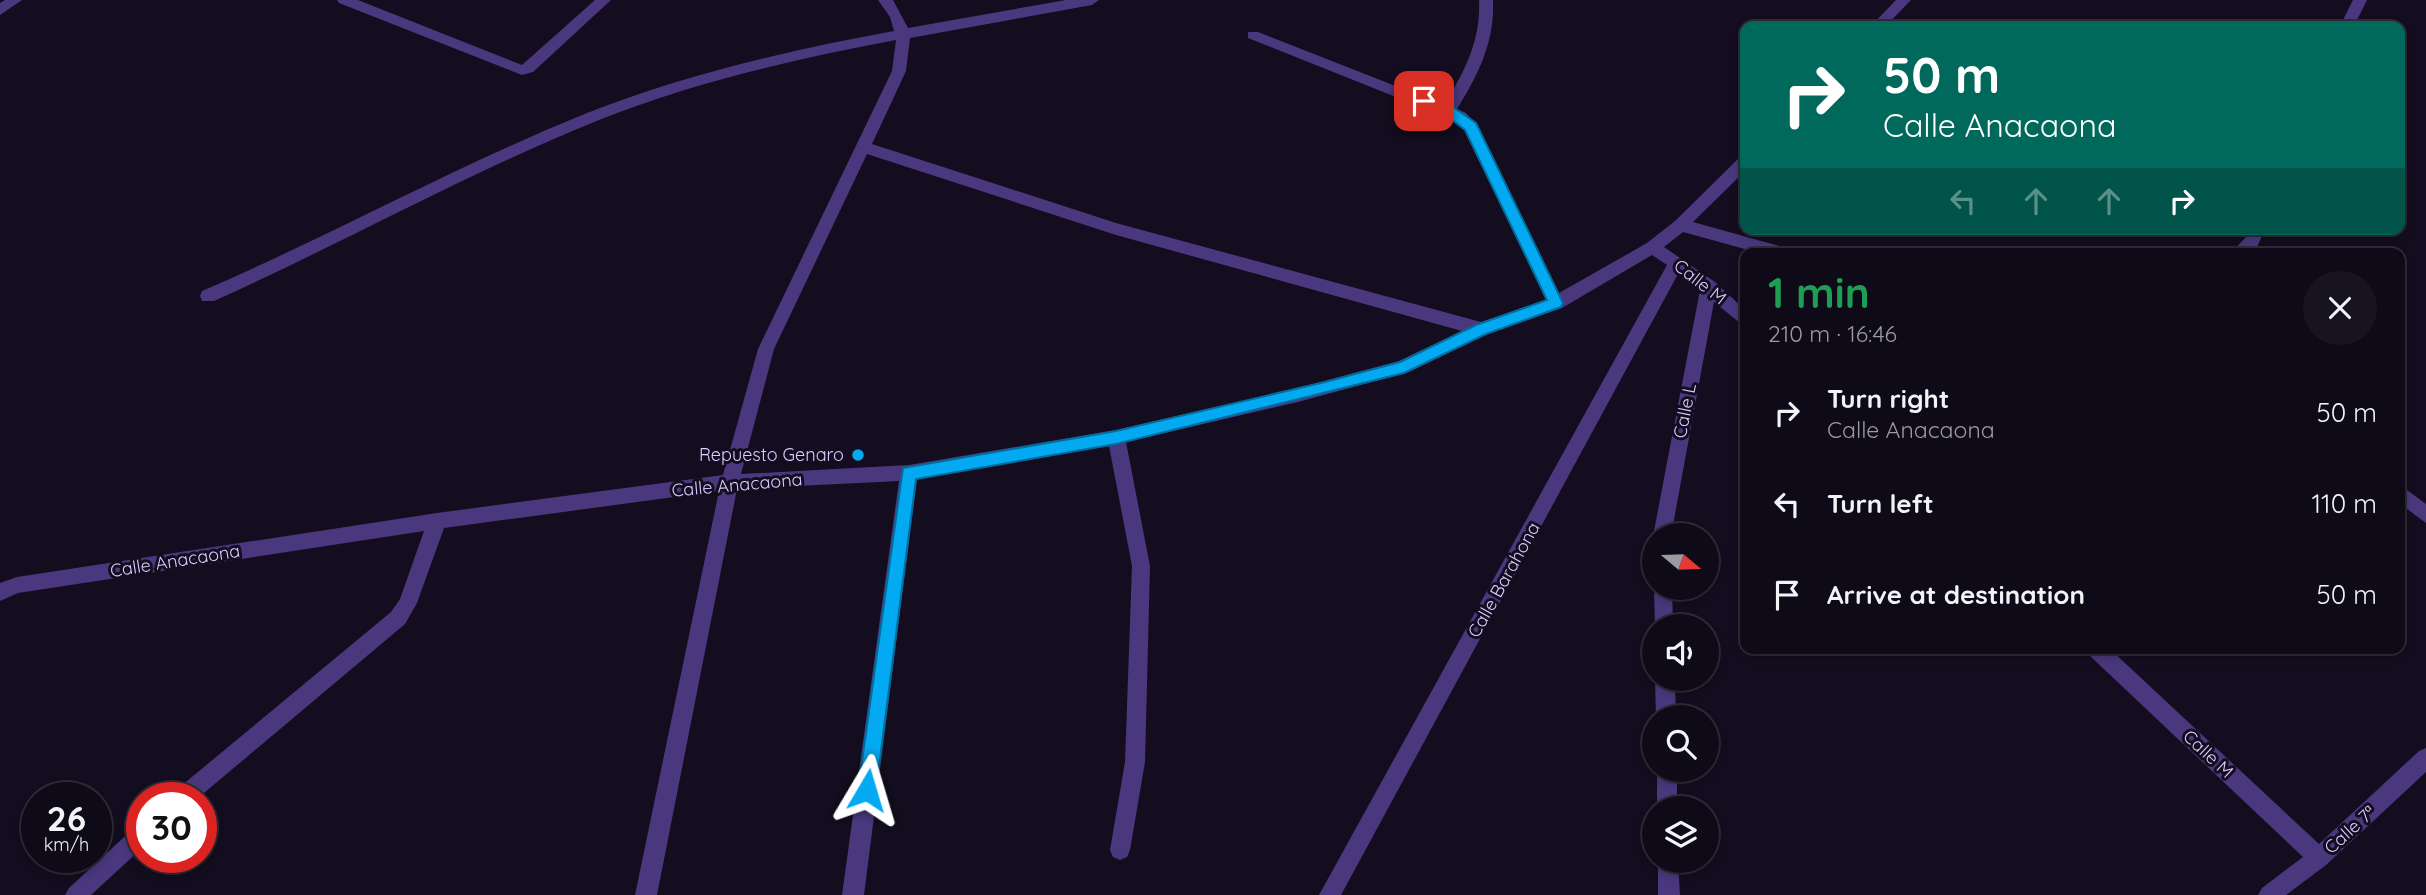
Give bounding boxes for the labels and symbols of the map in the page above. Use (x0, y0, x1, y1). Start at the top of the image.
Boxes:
pin (1394, 71, 1454, 131)
street label: Calle M (1669, 254, 1731, 309)
street label: Calle L (1668, 381, 1701, 440)
place label: Repuesto Genaro (699, 443, 844, 466)
marker: Repuesto Genaro (850, 447, 866, 463)
street label: Calle Anacaona (671, 467, 803, 502)
street label: Calle Barahona (1462, 518, 1545, 642)
north arrow (1642, 523, 1718, 600)
street label: Calle Anacaona (108, 539, 242, 582)
street label: Calle M (2178, 725, 2238, 783)
position arrow (830, 753, 904, 827)
speed limit sign: 30 (126, 782, 217, 873)
street label: Calle 7ª (2319, 801, 2380, 859)

